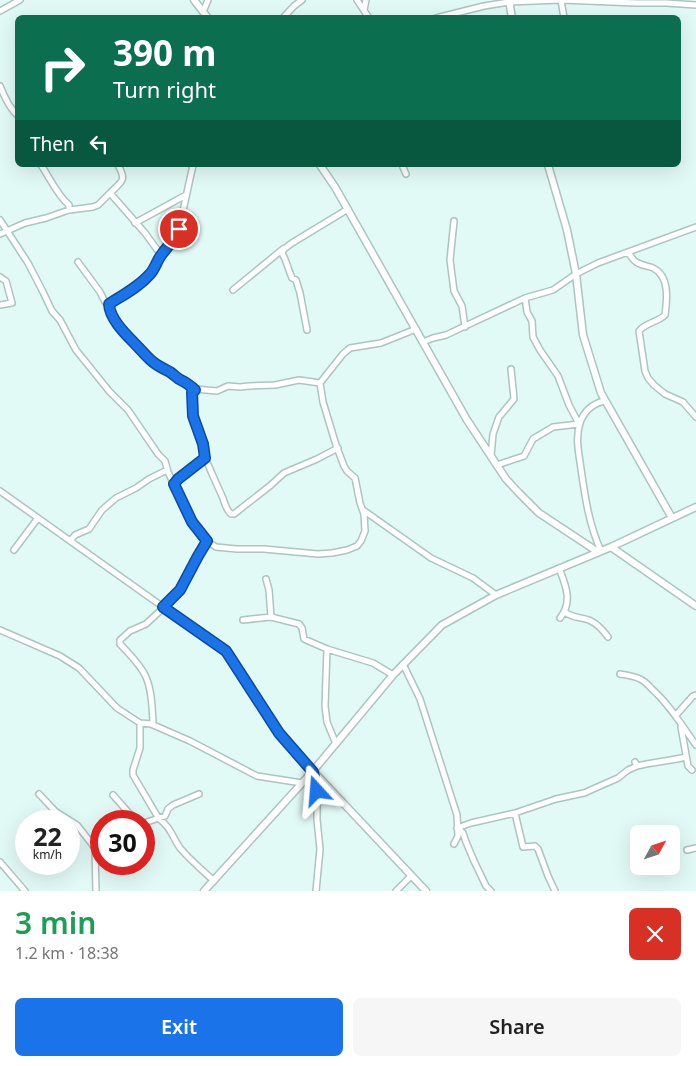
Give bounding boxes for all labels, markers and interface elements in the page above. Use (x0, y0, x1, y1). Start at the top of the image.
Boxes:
text: 390 m (113, 29, 216, 76)
icon: right (30, 35, 95, 100)
text: Turn right (113, 74, 216, 104)
icon: left (85, 130, 113, 158)
text: Then (30, 131, 75, 157)
pin (158, 208, 200, 250)
icon: arrive (165, 215, 193, 243)
position arrow (290, 764, 342, 816)
speed limit sign: 30 (90, 810, 155, 875)
text: 22 (33, 819, 62, 853)
north arrow (630, 825, 680, 875)
map controls (630, 825, 680, 875)
text: km/h (33, 846, 62, 863)
text: 3 min (15, 902, 96, 943)
button: close (629, 908, 681, 960)
text: 1.2 km · 18:38 (15, 942, 119, 964)
button: Exit (15, 998, 343, 1056)
button: Share (353, 998, 681, 1056)

